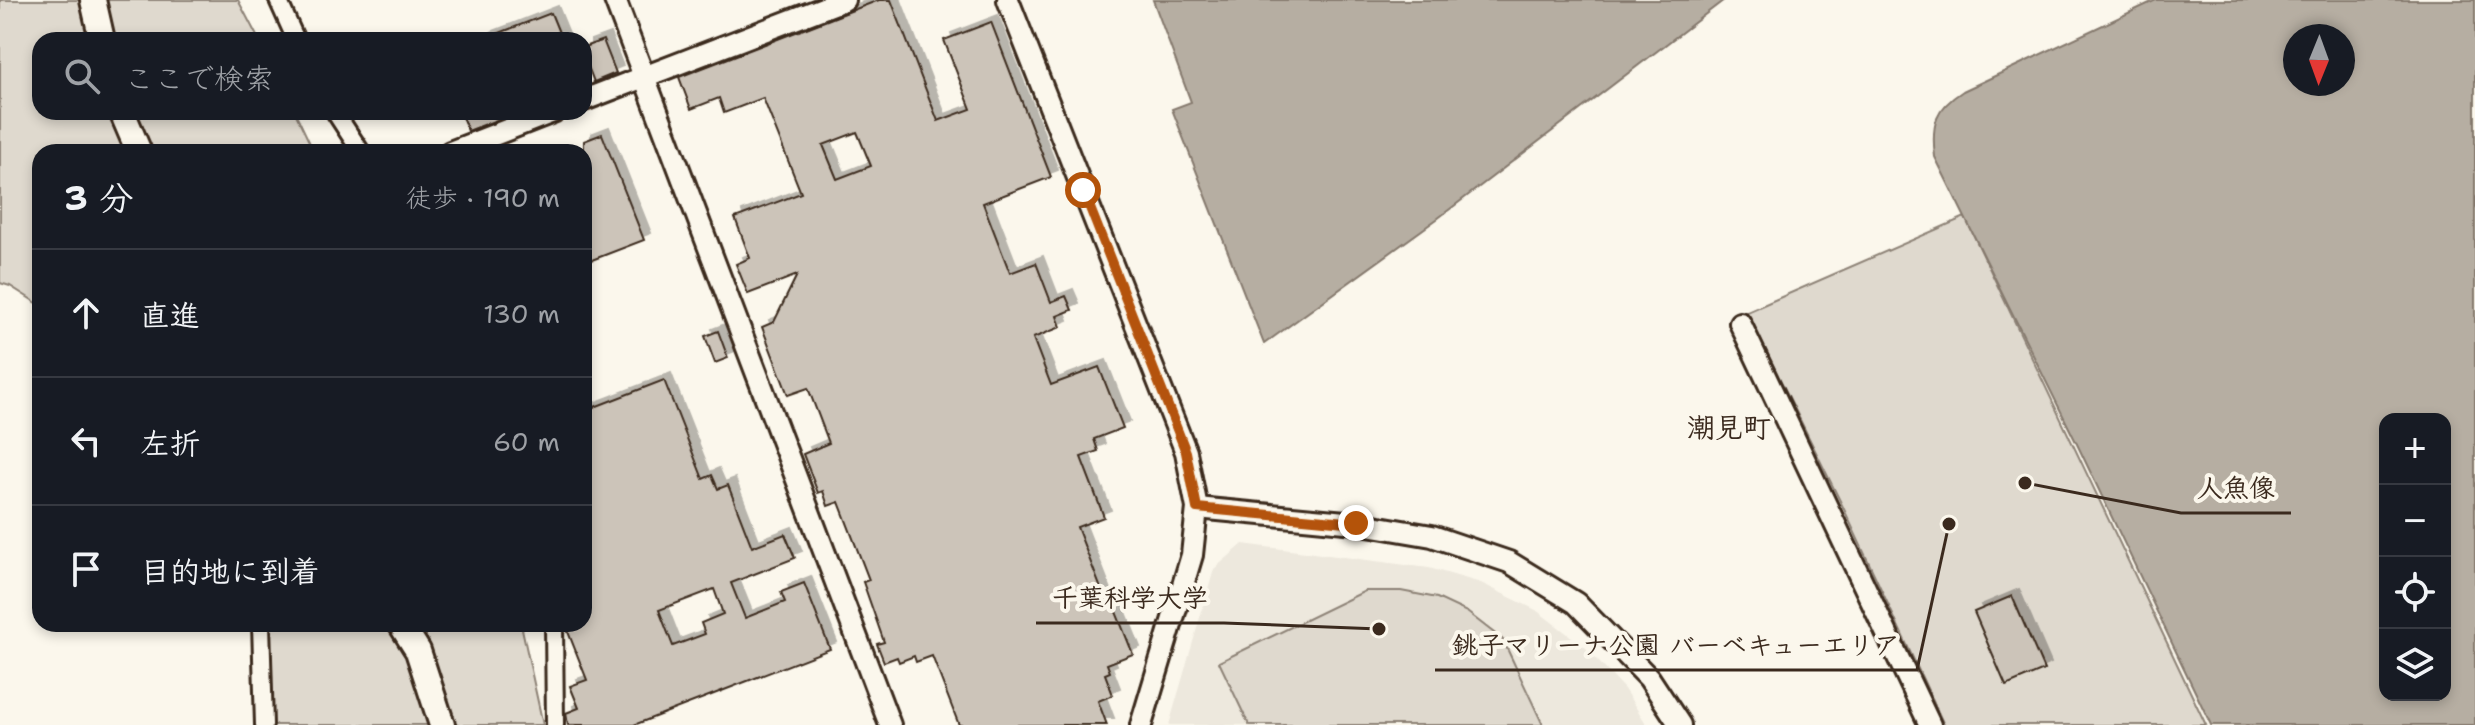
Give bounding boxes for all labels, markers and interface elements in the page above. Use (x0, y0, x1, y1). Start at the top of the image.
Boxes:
north arrow (2283, 24, 2355, 96)
search box (32, 32, 592, 120)
icon: search (60, 54, 104, 98)
text: ここで検索 (124, 58, 274, 99)
route start (1065, 172, 1101, 208)
text: 3 分 (64, 175, 134, 221)
text: 徒歩 · 190 m (406, 180, 560, 215)
icon: ahead (64, 291, 108, 335)
text: 直進 (140, 295, 200, 336)
text: 130 m (483, 296, 560, 331)
district label: 潮見町 (1687, 408, 1771, 446)
map controls (2379, 413, 2451, 701)
button: + (2379, 413, 2451, 485)
icon: left (64, 419, 108, 463)
text: 左折 (140, 423, 200, 464)
text: 60 m (493, 424, 560, 459)
callout: 人魚像 (2181, 463, 2291, 513)
text: 人魚像 (2197, 470, 2275, 505)
button: − (2379, 485, 2451, 557)
route end (1338, 505, 1374, 541)
icon: arrive (64, 547, 108, 591)
text: 目的地に到着 (140, 551, 320, 592)
button: locate (2379, 557, 2451, 629)
callout: 千葉科学大学 (1036, 573, 1224, 623)
text: 千葉科学大学 (1052, 580, 1208, 615)
callout: 銚子マリーナ公園 バーベキューエリア (1435, 620, 1917, 670)
text: 銚子マリーナ公園 バーベキューエリア (1452, 627, 1900, 662)
button: layers (2379, 629, 2451, 701)

